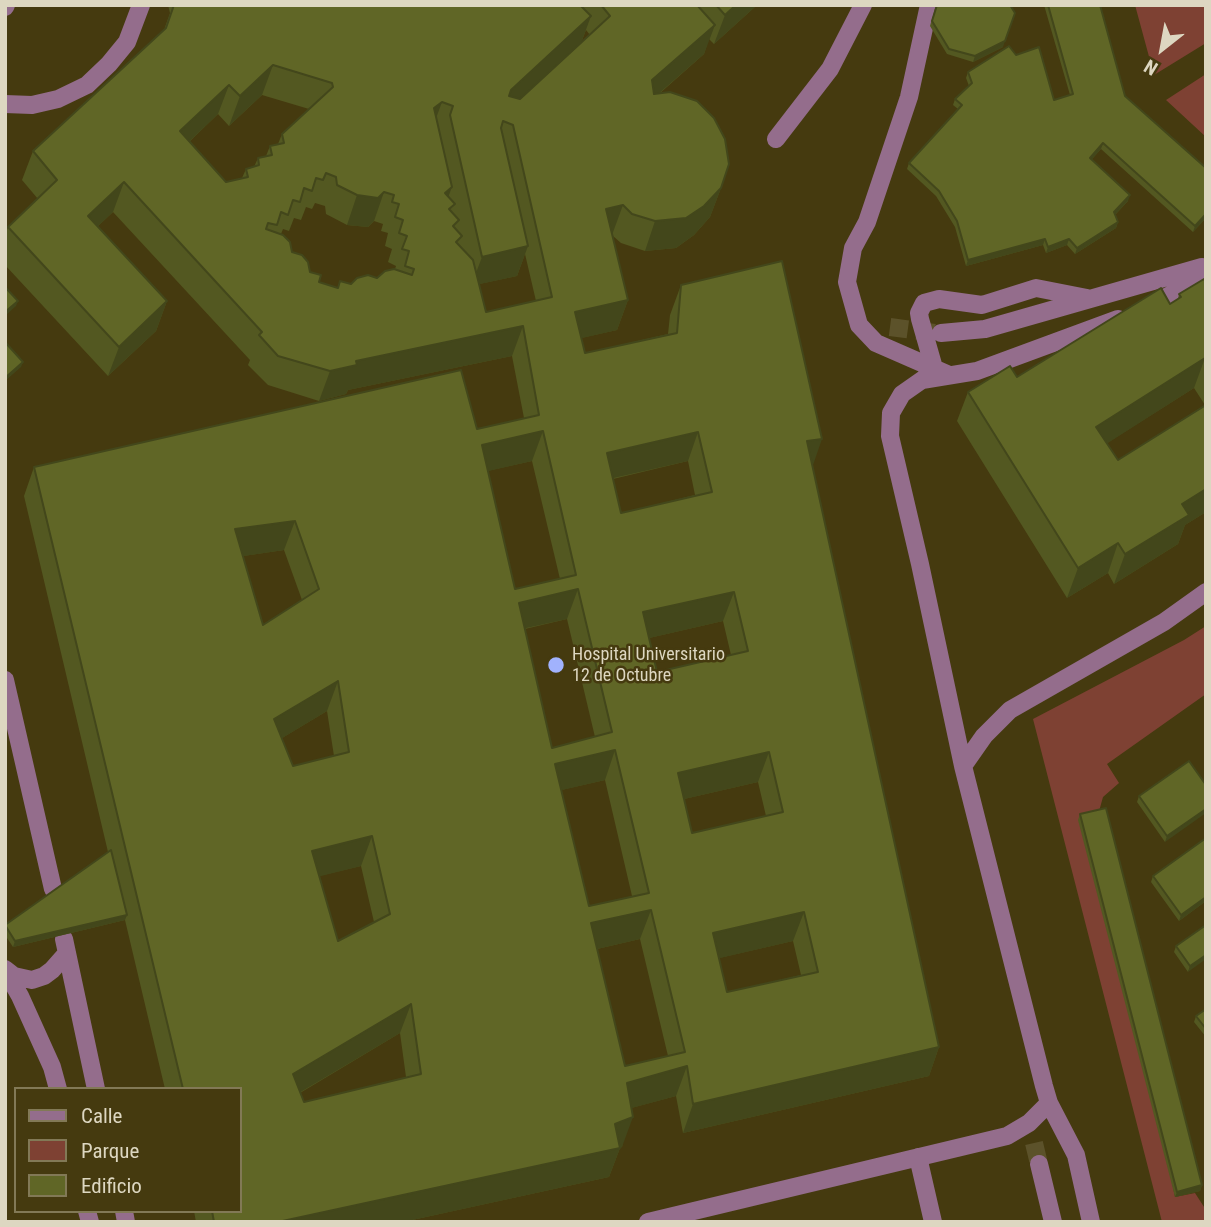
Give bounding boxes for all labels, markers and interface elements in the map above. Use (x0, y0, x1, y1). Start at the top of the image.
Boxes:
north arrow (1127, 14, 1197, 84)
text: N (1140, 55, 1162, 80)
place label: Hospital Universitario 12 de Octubre (572, 644, 725, 686)
marker: Hospital Universitario 12 de Octubre (546, 655, 566, 675)
legend (14, 1087, 242, 1213)
text: Calle (81, 1104, 122, 1128)
text: Parque (81, 1139, 139, 1163)
text: Edificio (81, 1174, 142, 1198)

